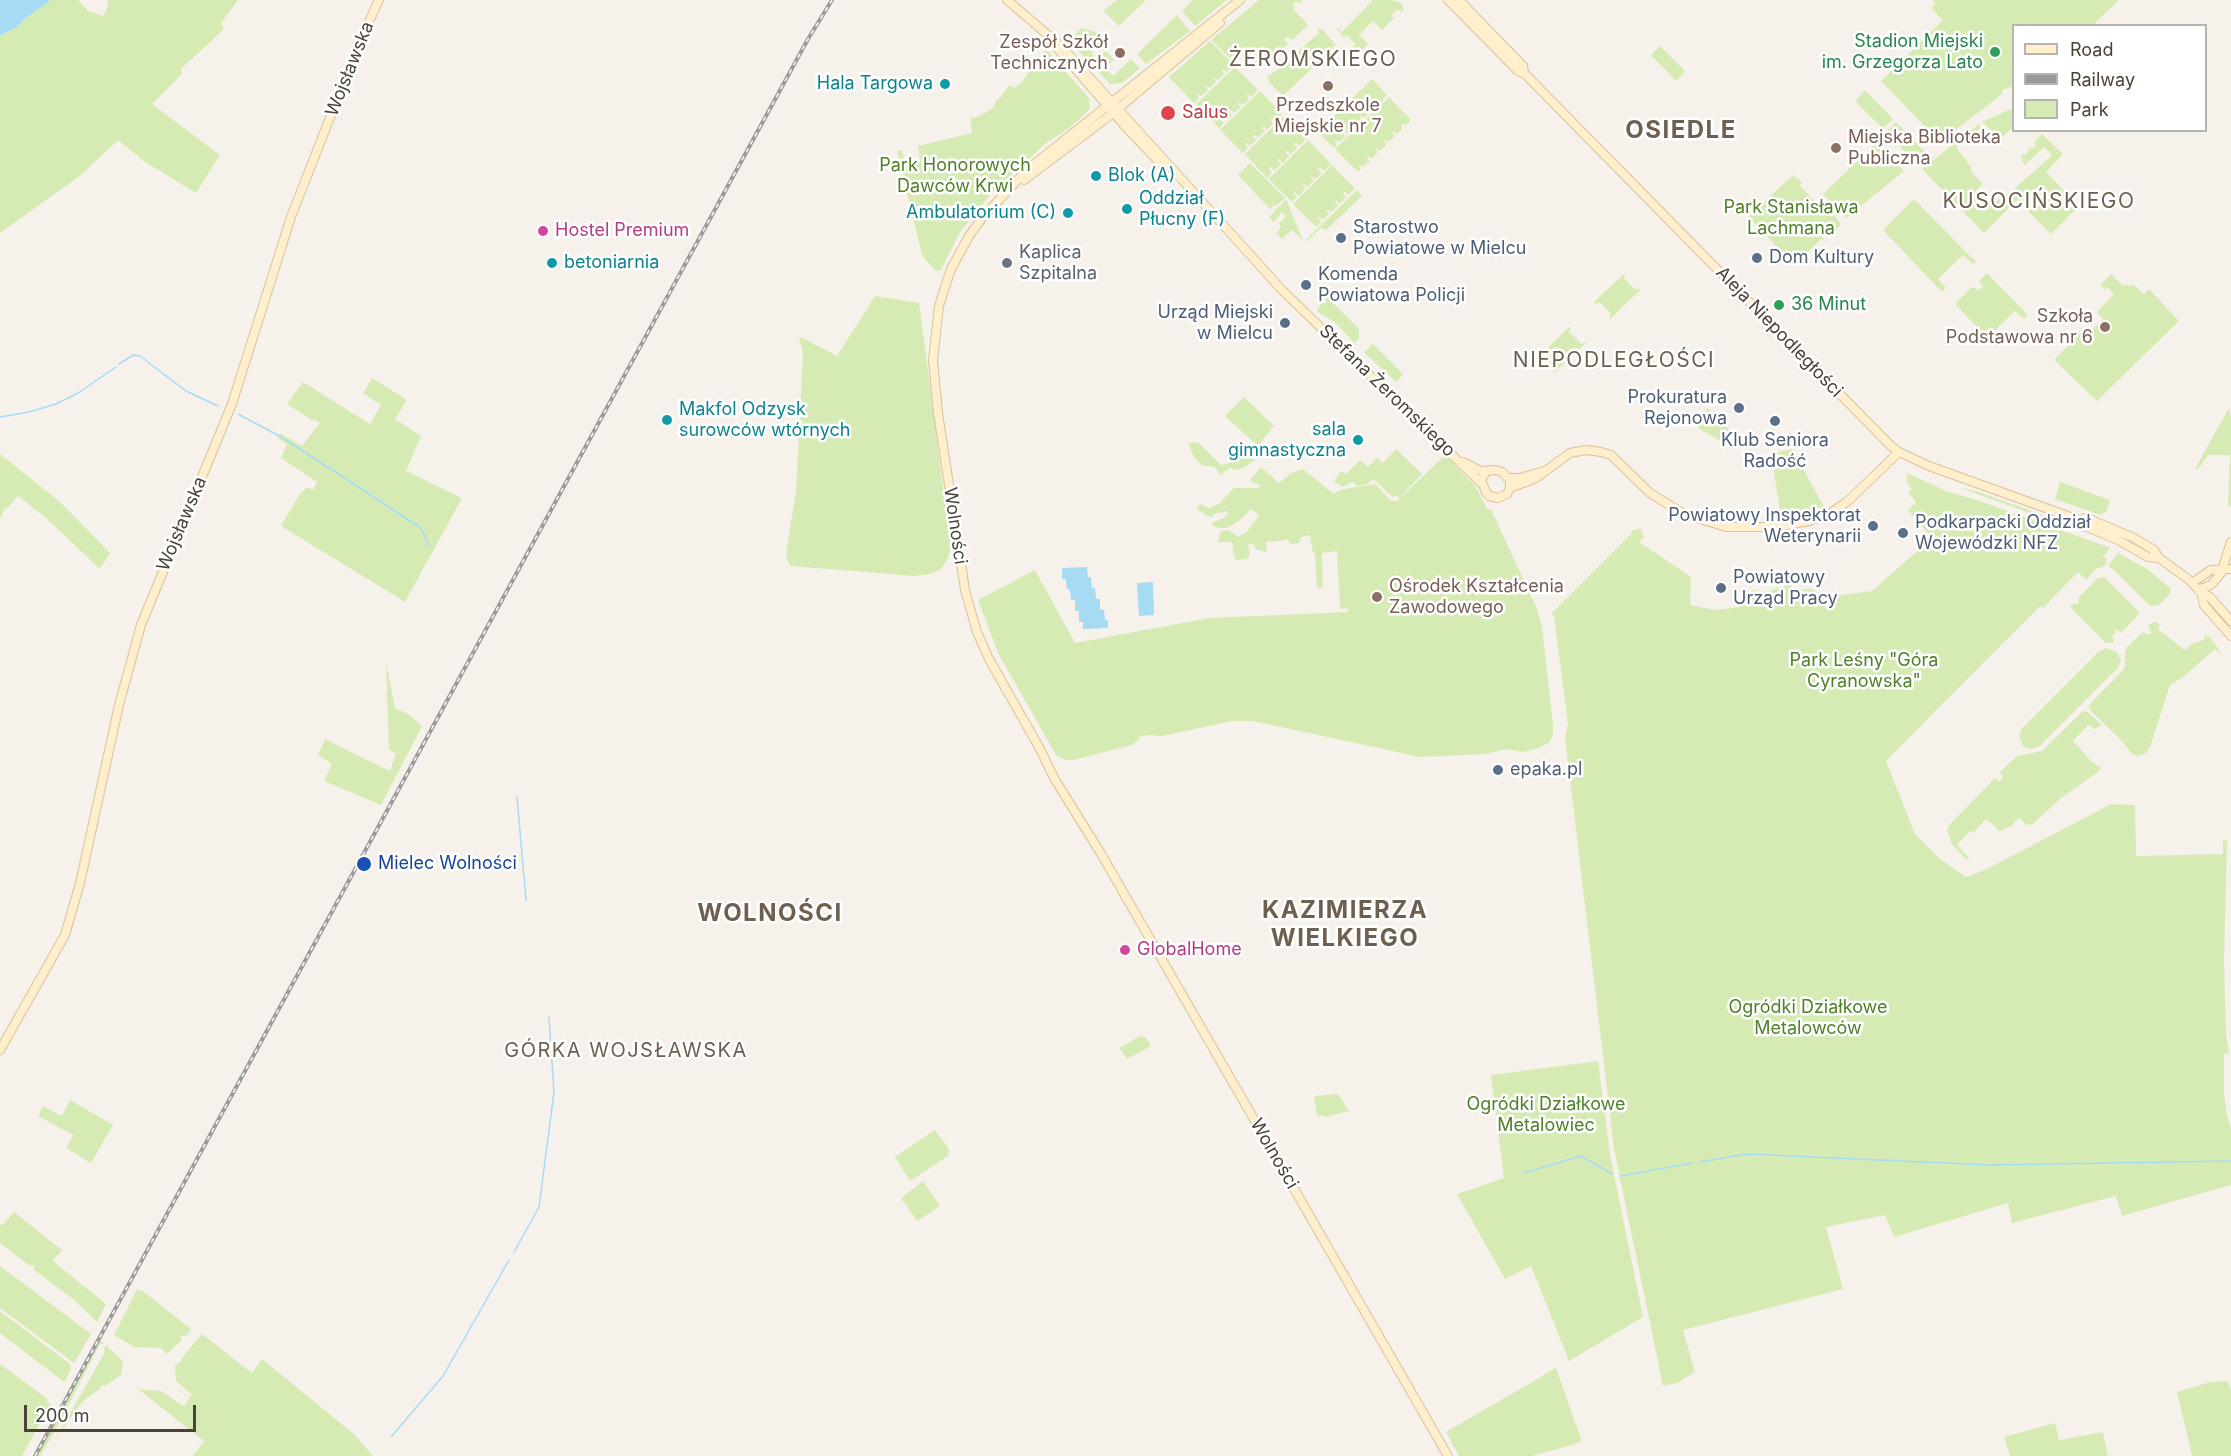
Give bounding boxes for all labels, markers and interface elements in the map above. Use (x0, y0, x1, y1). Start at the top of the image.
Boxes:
street label: Wojsławska (321, 19, 379, 119)
legend (2012, 24, 2207, 132)
place label: Stadion Miejski im. Grzegorza Lato (1822, 31, 1983, 74)
place label: Zespół Szkół Technicznych (990, 32, 1108, 74)
text: Road (2070, 39, 2113, 60)
marker: Stadion Miejski im. Grzegorza Lato (1988, 45, 2002, 59)
marker: Zespół Szkół Technicznych (1113, 46, 1127, 60)
district label: ŻEROMSKIEGO (1229, 47, 1397, 73)
text: Railway (2070, 69, 2135, 90)
place label: Hala Targowa (817, 73, 933, 95)
marker: Hala Targowa (938, 77, 952, 91)
marker: Przedszkole Miejskie nr 7 (1321, 79, 1335, 93)
place label: Przedszkole Miejskie nr 7 (1274, 95, 1382, 138)
text: Park (2070, 99, 2109, 120)
place label: Salus (1182, 102, 1228, 124)
marker: Salus (1159, 104, 1177, 122)
district label: OSIEDLE (1625, 117, 1737, 145)
place label: Miejska Biblioteka Publiczna (1848, 127, 2001, 170)
marker: Miejska Biblioteka Publiczna (1829, 141, 1843, 155)
park label: Park Honorowych Dawców Krwi (879, 155, 1031, 198)
place label: Blok (A) (1108, 165, 1175, 187)
marker: Blok (A) (1089, 169, 1103, 183)
place label: Oddział Płucny (F) (1139, 188, 1225, 230)
district label: KUSOCIŃSKIEGO (1942, 189, 2136, 215)
park label: Park Stanisława Lachmana (1723, 197, 1859, 240)
place label: Ambulatorium (C) (906, 202, 1056, 224)
marker: Oddział Płucny (F) (1120, 202, 1134, 216)
marker: Ambulatorium (C) (1061, 206, 1075, 220)
place label: Starostwo Powiatowe w Mielcu (1353, 217, 1526, 260)
place label: Hostel Premium (555, 220, 689, 242)
marker: Hostel Premium (536, 224, 550, 238)
marker: Starostwo Powiatowe w Mielcu (1334, 231, 1348, 245)
place label: Kaplica Szpitalna (1019, 242, 1097, 284)
place label: Dom Kultury (1769, 247, 1874, 269)
marker: Dom Kultury (1750, 251, 1764, 265)
place label: betoniarnia (564, 252, 659, 274)
marker: betoniarnia (545, 256, 559, 270)
marker: Kaplica Szpitalna (1000, 256, 1014, 270)
street label: Aleja Niepodległości (1711, 262, 1847, 402)
place label: Komenda Powiatowa Policji (1318, 264, 1465, 306)
marker: Komenda Powiatowa Policji (1299, 278, 1313, 292)
place label: 36 Minut (1791, 294, 1866, 316)
marker: 36 Minut (1772, 298, 1786, 312)
place label: Urząd Miejski w Mielcu (1157, 302, 1273, 344)
place label: Szkoła Podstawowa nr 6 (1946, 306, 2093, 348)
marker: Urząd Miejski w Mielcu (1278, 316, 1292, 330)
street label: Stefana Żeromskiego (1314, 320, 1460, 462)
marker: Szkoła Podstawowa nr 6 (2098, 320, 2112, 334)
district label: NIEPODLEGŁOŚCI (1513, 348, 1715, 374)
place label: Prokuratura Rejonowa (1627, 387, 1727, 430)
place label: Makfol Odzysk surowców wtórnych (679, 399, 850, 442)
marker: Prokuratura Rejonowa (1732, 401, 1746, 415)
marker: Makfol Odzysk surowców wtórnych (660, 413, 674, 427)
marker: Klub Seniora Radość (1768, 414, 1782, 428)
place label: sala gimnastyczna (1228, 419, 1346, 462)
place label: Klub Seniora Radość (1721, 430, 1829, 472)
marker: sala gimnastyczna (1351, 433, 1365, 447)
street label: Wojsławska (152, 474, 212, 574)
street label: Wolności (939, 486, 971, 566)
place label: Powiatowy Inspektorat Weterynarii (1668, 505, 1861, 548)
place label: Podkarpacki Oddział Wojewódzki NFZ (1915, 512, 2091, 554)
marker: Powiatowy Inspektorat Weterynarii (1866, 519, 1880, 533)
marker: Podkarpacki Oddział Wojewódzki NFZ (1896, 526, 1910, 540)
place label: Powiatowy Urząd Pracy (1733, 567, 1838, 610)
place label: Ośrodek Kształcenia Zawodowego (1389, 576, 1564, 618)
marker: Powiatowy Urząd Pracy (1714, 581, 1728, 595)
marker: Ośrodek Kształcenia Zawodowego (1370, 590, 1384, 604)
park label: Park Leśny "Góra Cyranowska" (1790, 650, 1938, 692)
place label: epaka.pl (1510, 759, 1582, 781)
marker: epaka.pl (1491, 763, 1505, 777)
place label: Mielec Wolności (378, 853, 517, 875)
marker: Mielec Wolności (355, 855, 373, 873)
district label: KAZIMIERZA WIELKIEGO (1262, 897, 1428, 953)
district label: WOLNOŚCI (697, 900, 843, 928)
place label: GlobalHome (1137, 939, 1242, 961)
marker: GlobalHome (1118, 943, 1132, 957)
park label: Ogródki Działkowe Metalowców (1729, 997, 1887, 1040)
district label: GÓRKA WOJSŁAWSKA (504, 1039, 748, 1063)
park label: Ogródki Działkowe Metalowiec (1467, 1094, 1625, 1136)
street label: Wolności (1245, 1115, 1303, 1193)
scale bar (27, 1393, 200, 1431)
text: 200 m (35, 1405, 90, 1426)

